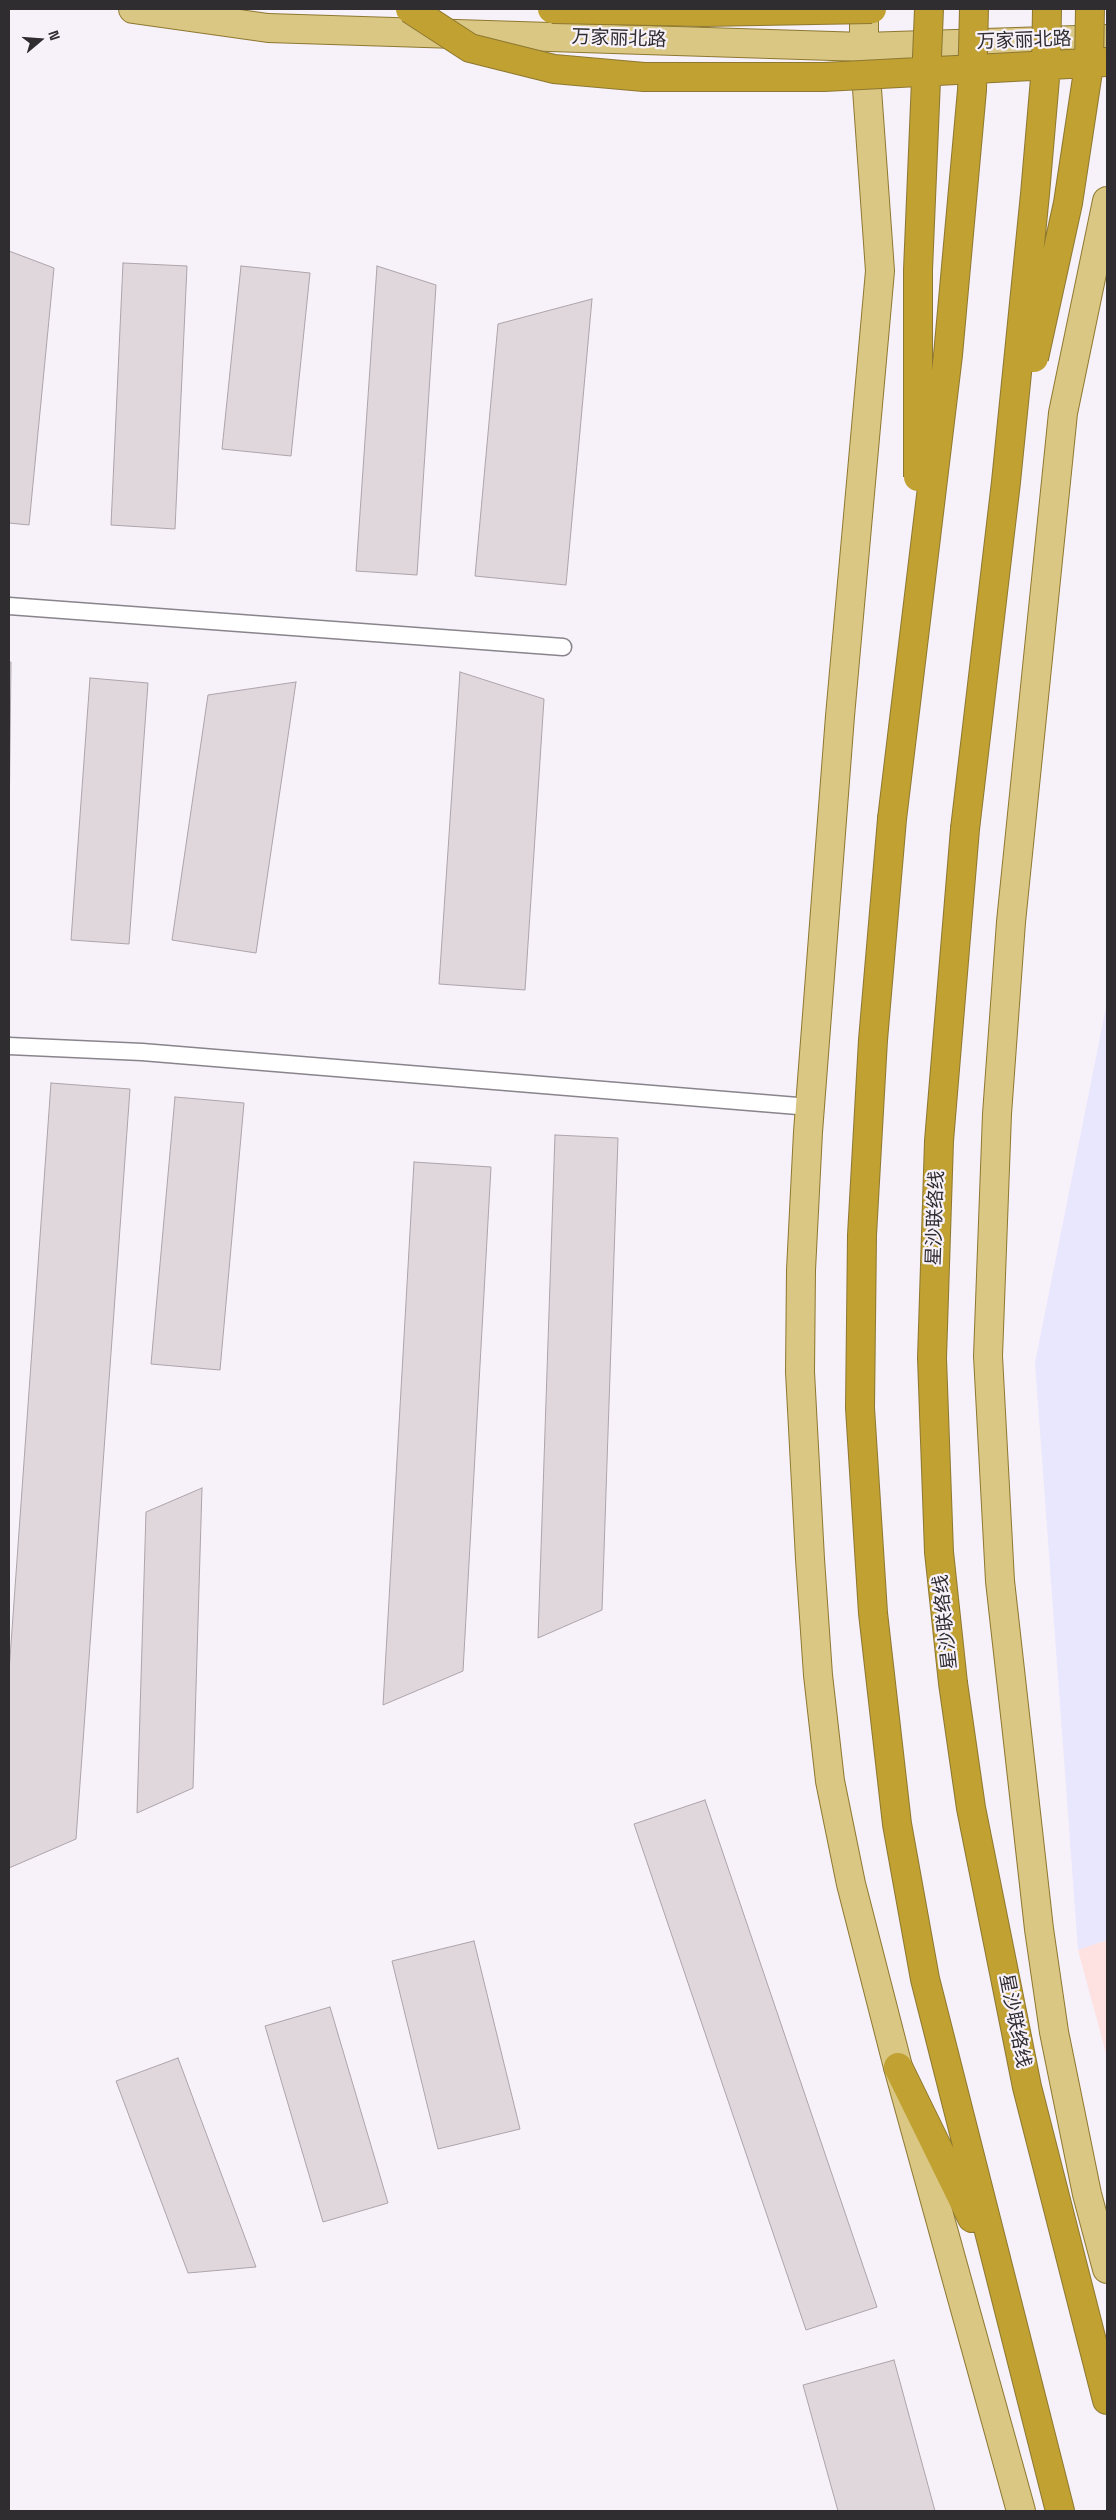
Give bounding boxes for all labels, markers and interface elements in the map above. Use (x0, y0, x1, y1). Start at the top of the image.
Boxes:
north arrow (15, 15, 65, 65)
street label: 万家丽北路 (571, 26, 667, 52)
text: N (44, 28, 64, 43)
street label: 万家丽北路 (976, 28, 1072, 54)
street label: 星沙联络线 (923, 1170, 949, 1266)
street label: 星沙联络线 (930, 1574, 962, 1670)
street label: 星沙联络线 (994, 1972, 1034, 2070)

